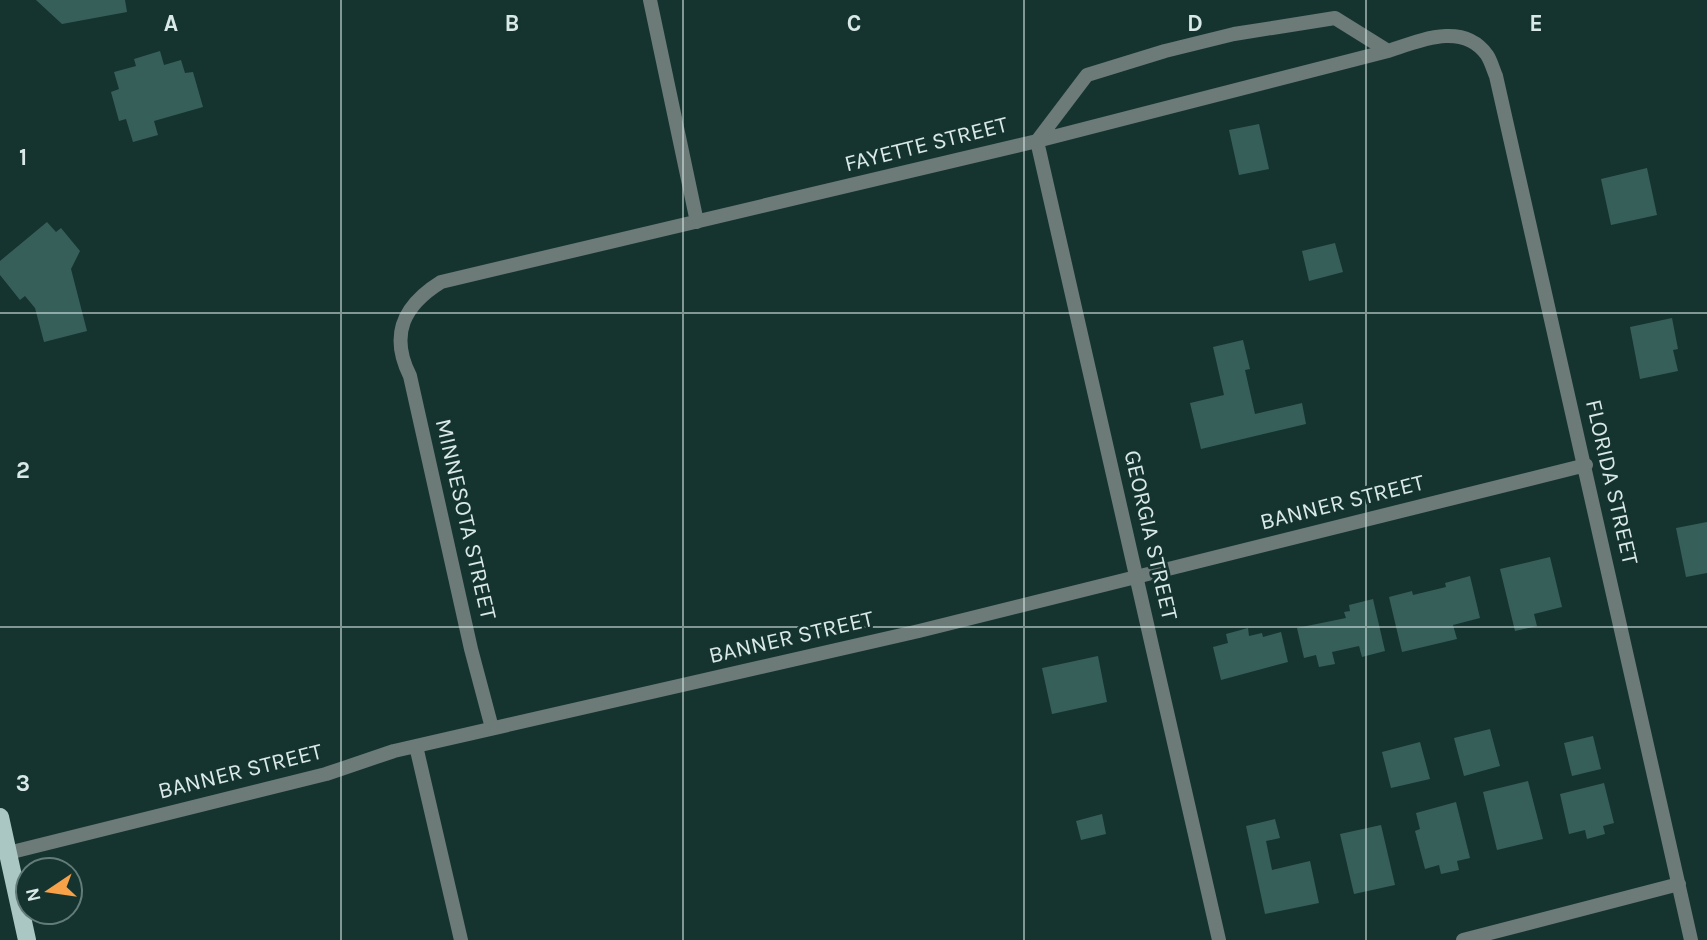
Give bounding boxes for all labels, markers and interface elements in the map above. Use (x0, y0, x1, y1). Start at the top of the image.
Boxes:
text: A (164, 10, 178, 37)
text: B (505, 10, 519, 37)
text: C (847, 10, 861, 37)
text: D (1187, 10, 1203, 37)
text: E (1529, 10, 1543, 37)
street label: FAYETTE STREET (842, 111, 1011, 177)
text: 1 (19, 144, 27, 171)
street label: FLORIDA STREET (1580, 397, 1644, 568)
street label: MINNESOTA STREET (430, 416, 502, 622)
street label: GEORGIA STREET (1118, 447, 1184, 623)
text: 2 (16, 457, 30, 484)
street label: BANNER STREET (1257, 468, 1427, 535)
street label: BANNER STREET (706, 605, 877, 669)
street label: BANNER STREET (155, 737, 325, 804)
text: 3 (16, 770, 30, 797)
north arrow (14, 856, 84, 926)
text: N (21, 885, 46, 904)

